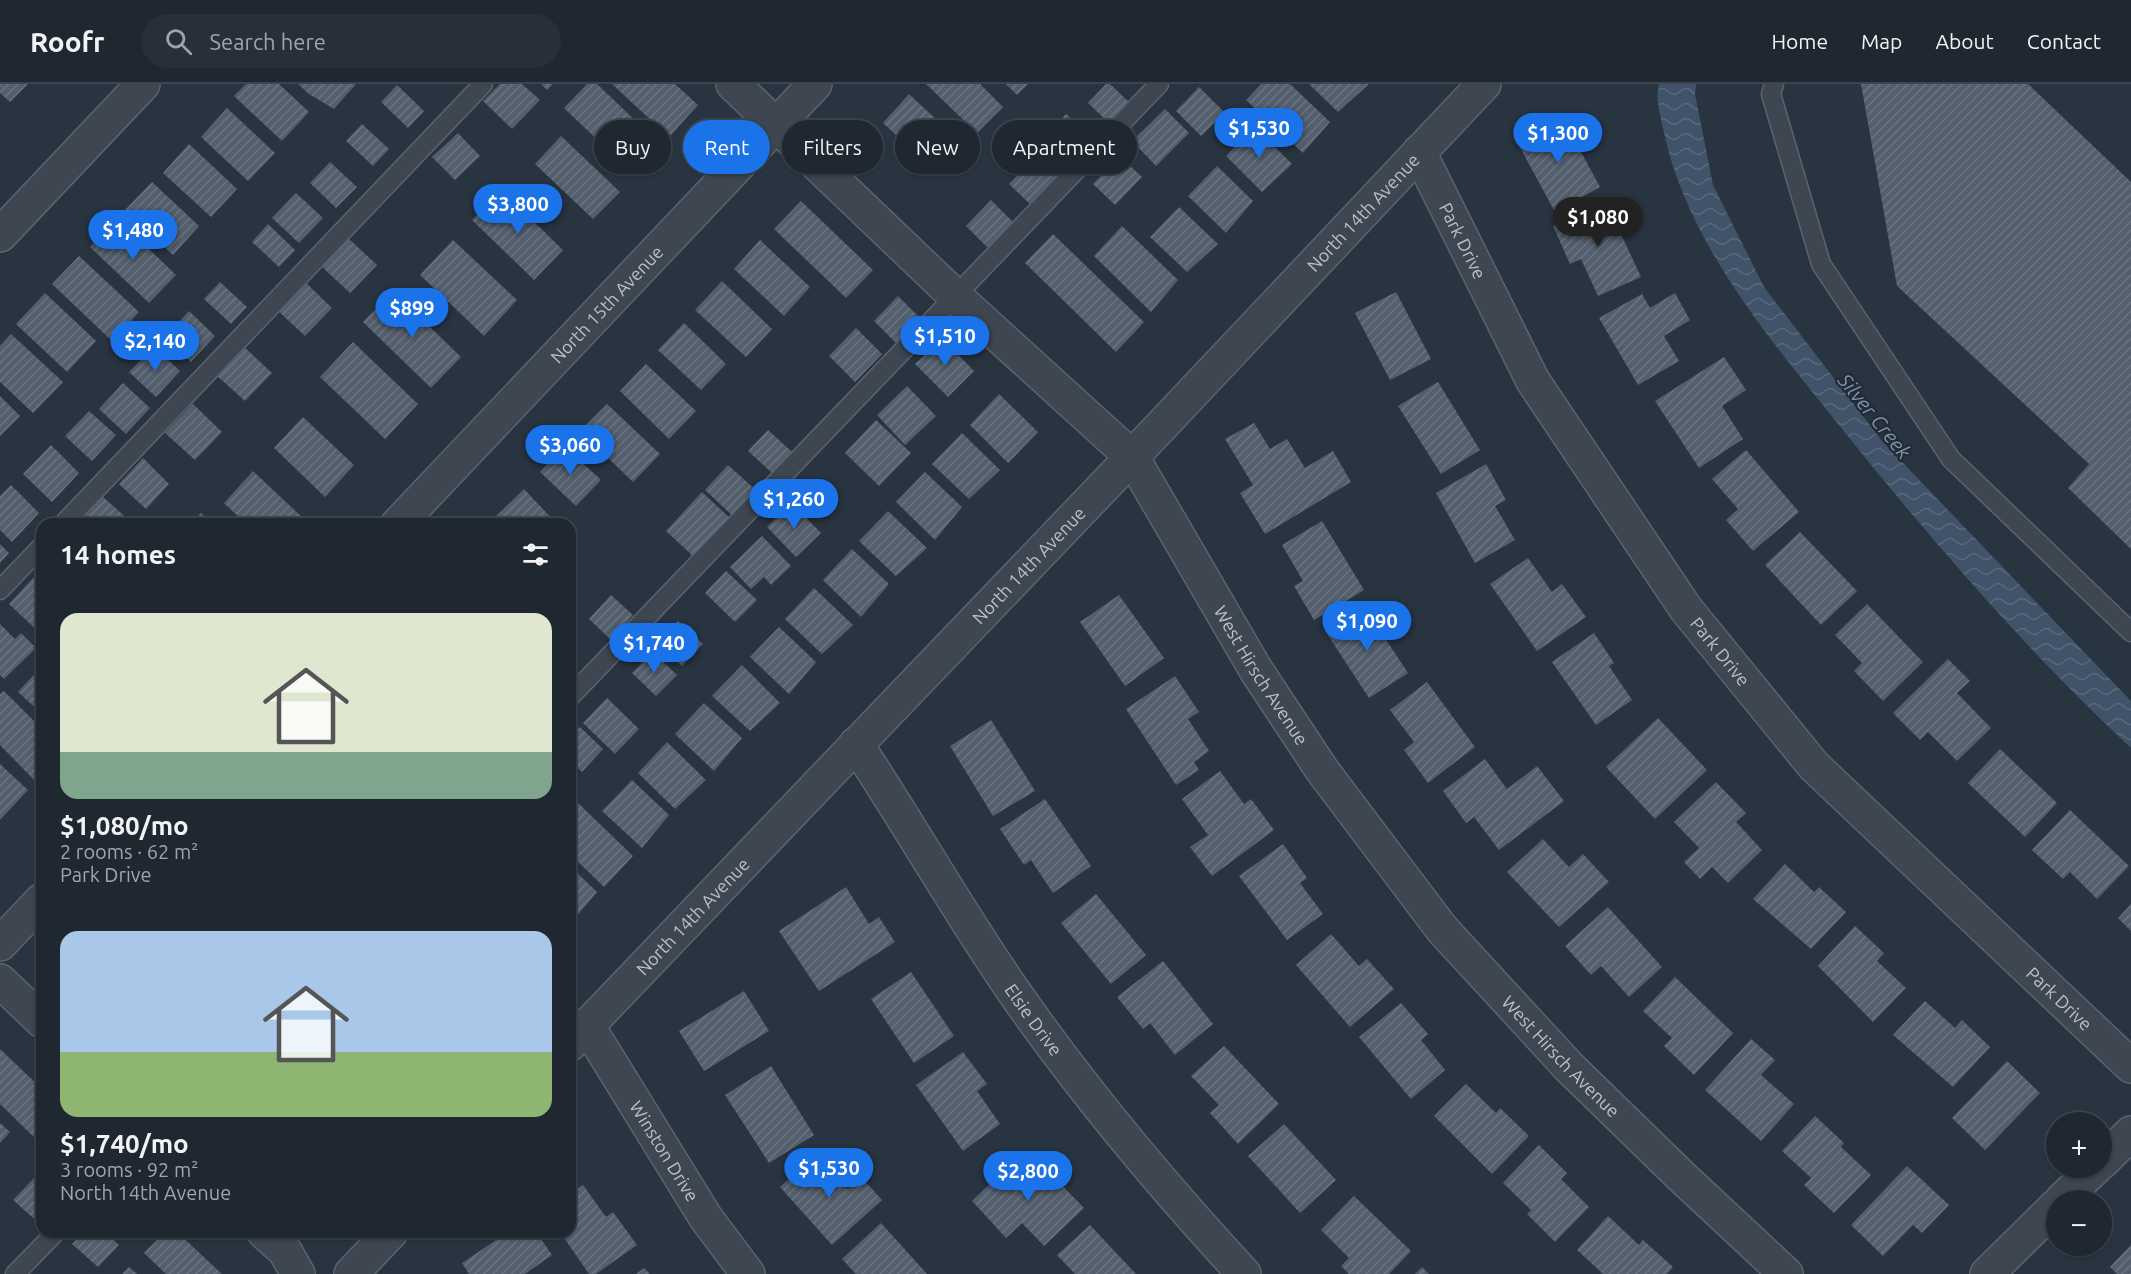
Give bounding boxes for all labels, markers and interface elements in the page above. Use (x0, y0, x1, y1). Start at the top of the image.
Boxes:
search box (141, 14, 561, 68)
icon: search (162, 25, 195, 58)
text: Roofr (30, 26, 105, 57)
text: Search here (210, 29, 326, 54)
text: Home (1771, 29, 1828, 53)
text: Map (1861, 29, 1902, 53)
text: About (1935, 29, 1994, 53)
text: Contact (2027, 29, 2101, 53)
pin: $1,530 (1210, 108, 1308, 159)
pin: $1,300 (1509, 113, 1607, 164)
text: $1,530 (1228, 116, 1290, 139)
chip: Buy (594, 120, 671, 174)
chip: Rent (683, 120, 770, 174)
chip: Filters (782, 120, 883, 174)
chip: New (895, 120, 980, 174)
chip: Apartment (992, 120, 1137, 174)
text: $1,300 (1527, 121, 1589, 144)
street label: North 14th Avenue (1303, 149, 1423, 275)
pin: $3,800 (469, 184, 567, 235)
text: $3,800 (487, 192, 549, 215)
pin: $1,080 (1549, 197, 1647, 248)
street label: Park Drive (1436, 199, 1490, 282)
text: $1,080 (1567, 205, 1629, 228)
pin: $1,480 (84, 210, 182, 261)
text: $1,480 (102, 218, 164, 241)
street label: North 15th Avenue (546, 241, 667, 367)
pin: $899 (376, 288, 448, 339)
text: $899 (389, 296, 435, 319)
pin: $1,510 (896, 316, 994, 367)
pin: $2,140 (106, 321, 204, 372)
text: $1,510 (914, 324, 976, 347)
text: $2,140 (124, 329, 186, 352)
water label: Silver Creek (1833, 368, 1917, 464)
pin: $3,060 (521, 425, 619, 476)
text: $3,060 (539, 433, 601, 456)
pin: $1,260 (745, 479, 843, 530)
text: $1,260 (763, 487, 825, 510)
street label: North 14th Avenue (968, 503, 1089, 628)
icon: filters (519, 538, 552, 571)
text: 14 homes (60, 540, 176, 569)
pin: $1,090 (1318, 601, 1416, 652)
street label: West Hirsch Avenue (1211, 602, 1313, 749)
text: $1,090 (1336, 609, 1398, 632)
street label: Park Drive (1687, 613, 1754, 690)
pin: $1,740 (605, 623, 703, 674)
text: $1,740 (623, 631, 685, 654)
icon: home (252, 652, 360, 760)
text: $1,080/mo (60, 811, 189, 840)
text: 2 rooms · 62 m² (60, 840, 198, 863)
street label: North 14th Avenue (632, 854, 753, 979)
text: Park Drive (60, 863, 152, 886)
street label: Park Drive (2023, 963, 2096, 1034)
icon: home (252, 970, 360, 1078)
street label: Elsie Drive (1001, 980, 1066, 1059)
street label: West Hirsch Avenue (1498, 991, 1624, 1121)
street label: Winston Drive (626, 1097, 703, 1205)
map controls (2046, 1112, 2112, 1256)
button: + (2046, 1112, 2112, 1178)
text: $1,740/mo (60, 1129, 189, 1158)
pin: $1,530 (780, 1148, 878, 1199)
pin: $2,800 (979, 1151, 1077, 1202)
text: $1,530 (798, 1156, 860, 1179)
text: 3 rooms · 92 m² (60, 1158, 198, 1181)
text: $2,800 (997, 1159, 1059, 1182)
text: North 14th Avenue (60, 1181, 231, 1204)
button: − (2046, 1190, 2112, 1256)

